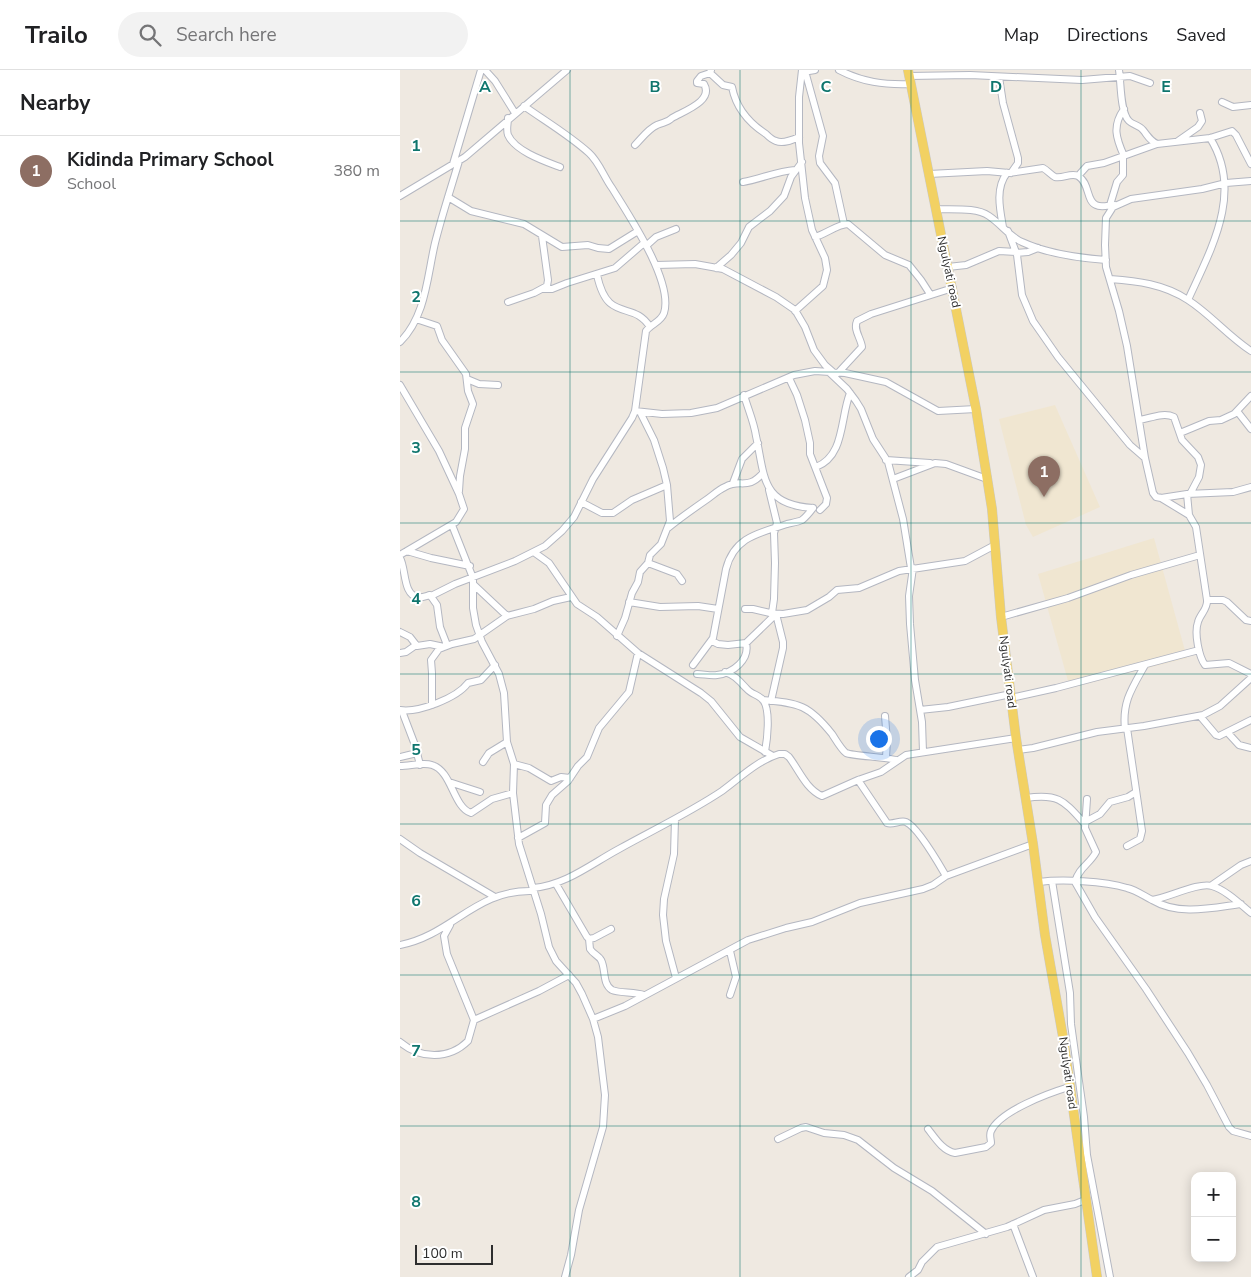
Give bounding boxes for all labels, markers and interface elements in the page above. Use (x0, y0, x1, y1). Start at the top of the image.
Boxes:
search box (118, 12, 468, 57)
text: Trailo (25, 19, 88, 51)
icon: search (136, 21, 164, 49)
text: Search here (176, 22, 277, 48)
text: Map (1004, 23, 1039, 47)
text: Directions (1067, 23, 1148, 47)
text: Saved (1176, 23, 1226, 47)
text: A (479, 76, 491, 98)
text: B (649, 76, 661, 98)
text: C (821, 76, 832, 98)
text: D (990, 76, 1002, 98)
text: E (1161, 76, 1171, 98)
text: Nearby (20, 89, 90, 117)
text: 1 (411, 135, 421, 157)
text: Kidinda Primary School (67, 147, 273, 173)
text: 1 (31, 160, 41, 182)
text: 380 m (333, 160, 380, 182)
text: School (67, 173, 116, 195)
street label: Ngulyati road (934, 235, 964, 309)
text: 2 (411, 286, 421, 308)
text: 3 (411, 437, 421, 459)
pin: 1 (1028, 456, 1060, 497)
text: 4 (411, 588, 421, 610)
street label: Ngulyati road (996, 635, 1020, 709)
your location (866, 726, 892, 752)
text: 5 (411, 739, 421, 761)
text: 6 (411, 890, 421, 912)
street label: Ngulyati road (1055, 1036, 1081, 1110)
text: 7 (411, 1040, 421, 1062)
map controls (1191, 1172, 1236, 1262)
button: + (1191, 1172, 1236, 1217)
text: 8 (411, 1191, 421, 1213)
button: − (1191, 1217, 1236, 1262)
scale bar (415, 1242, 492, 1265)
text: 100 m (422, 1244, 463, 1263)

